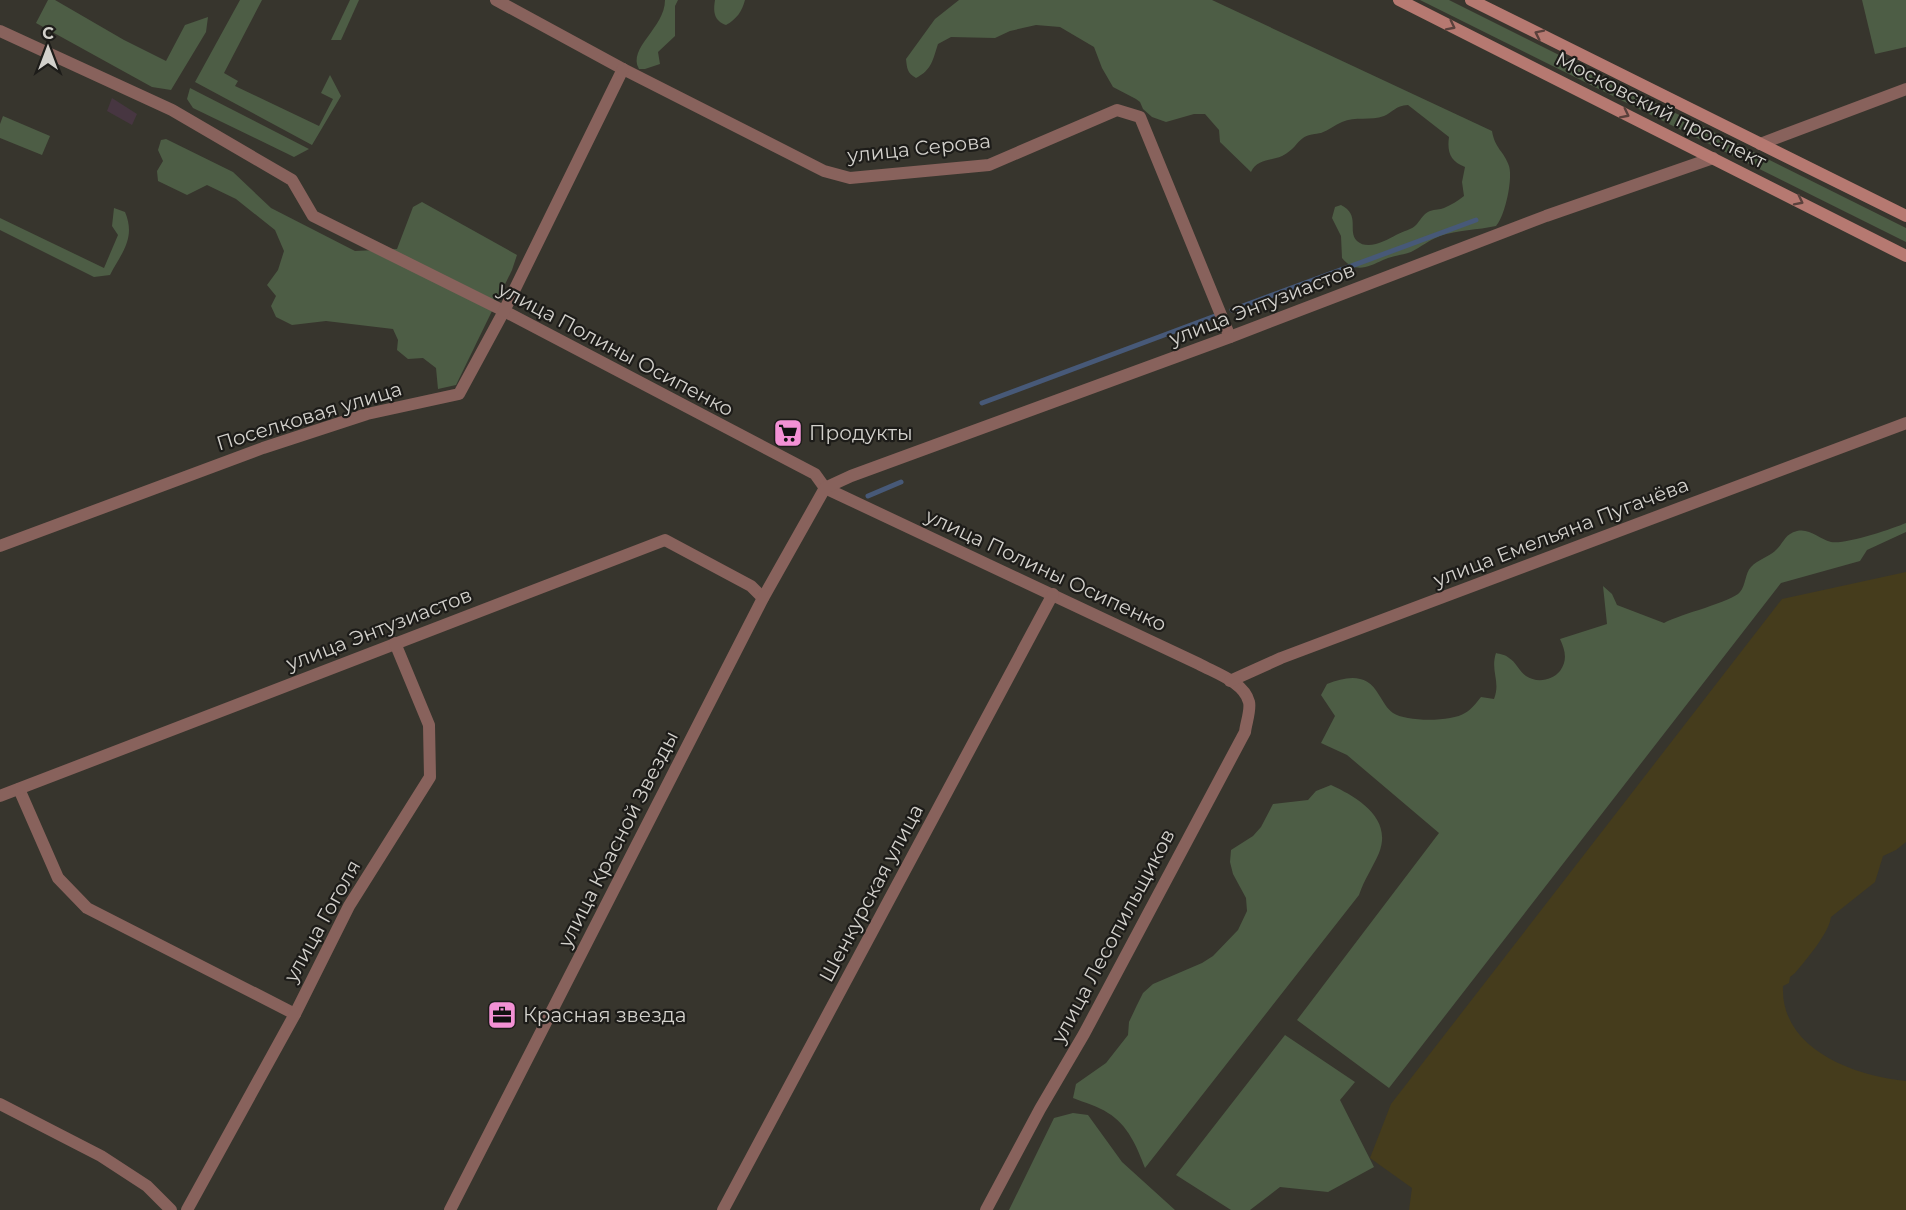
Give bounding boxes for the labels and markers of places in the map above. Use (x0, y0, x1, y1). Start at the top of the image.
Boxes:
supermarket icon: Продукты (772, 417, 804, 449)
place label: Продукты (809, 421, 913, 445)
office icon: Красная звезда (486, 999, 518, 1031)
place label: Красная звезда (523, 1003, 687, 1027)

